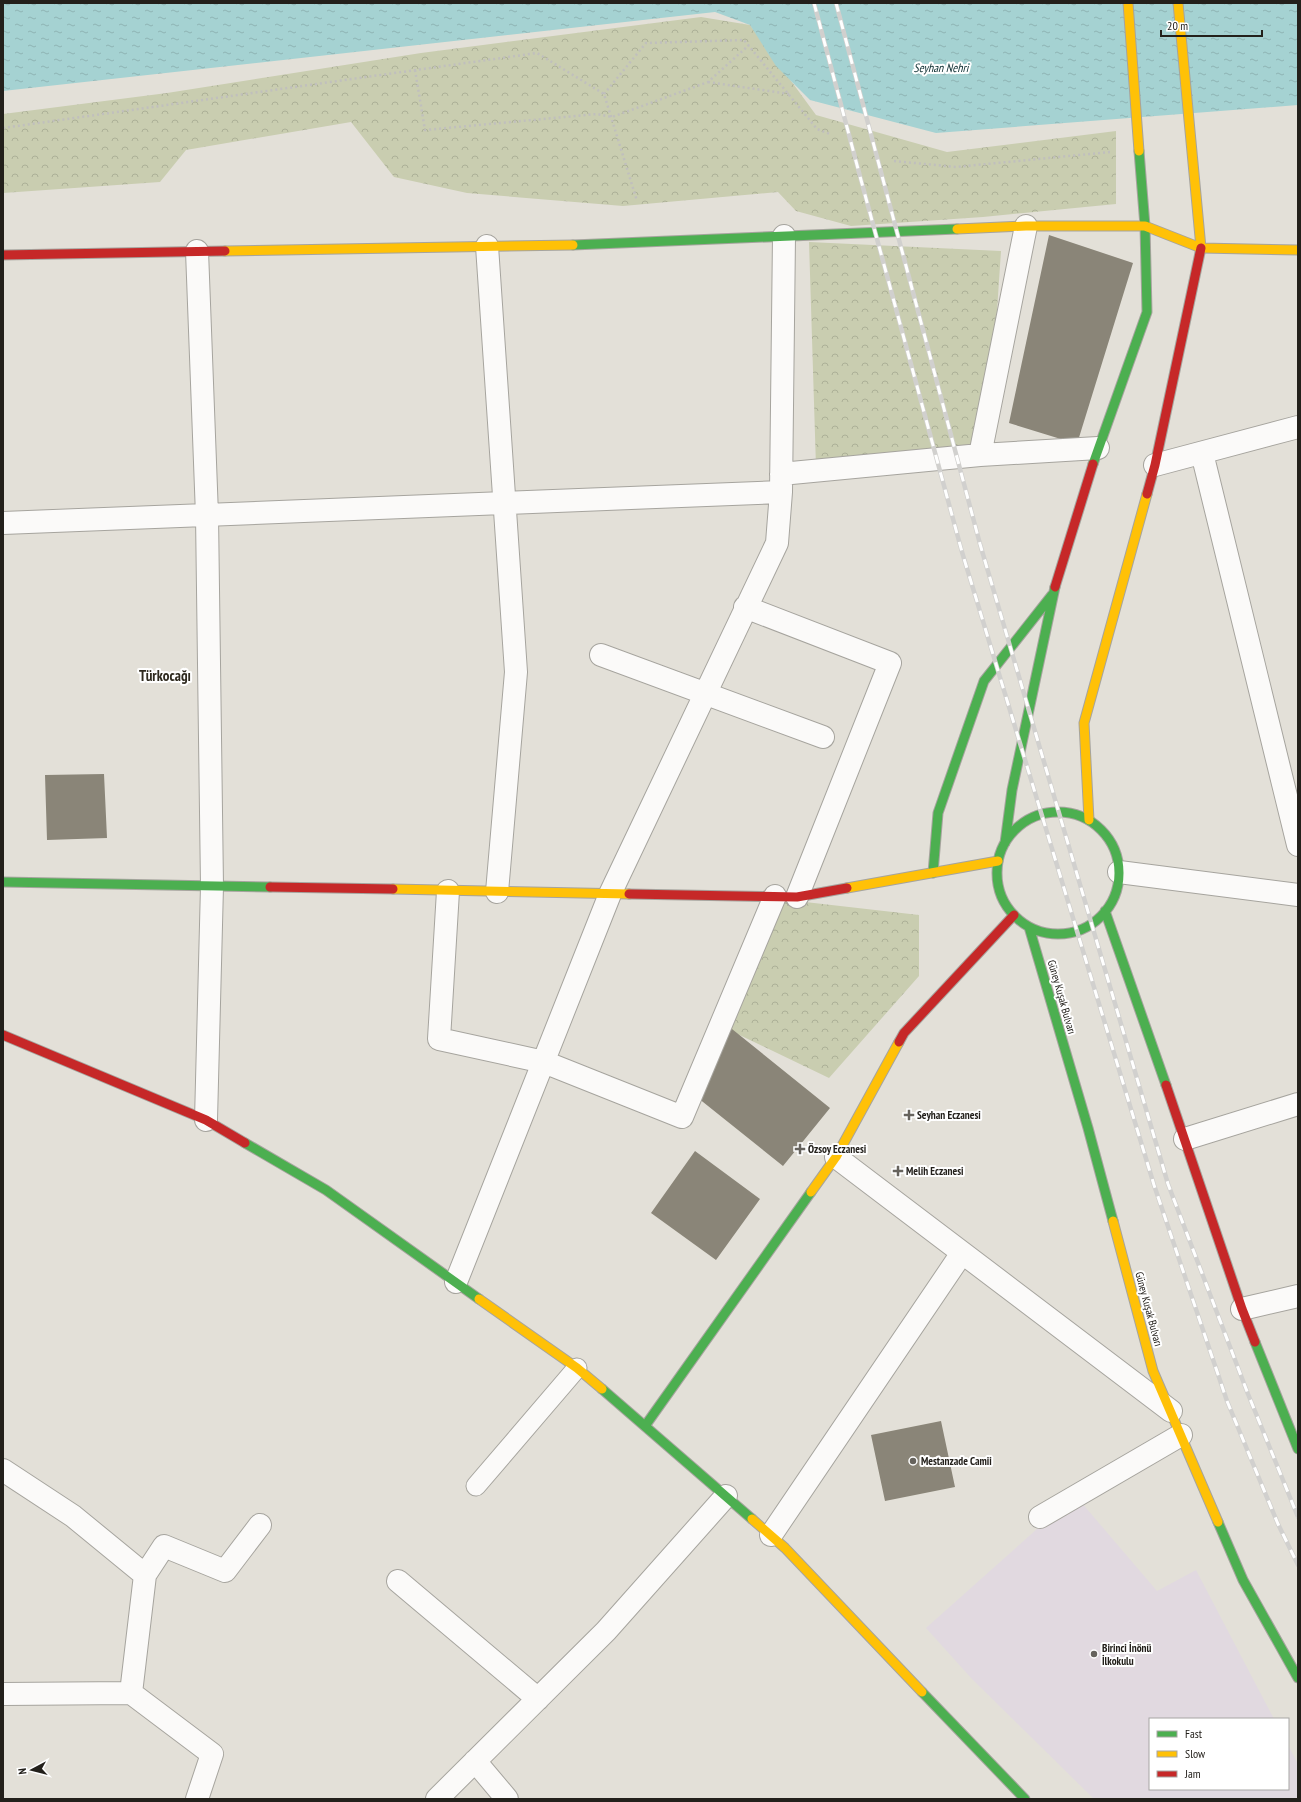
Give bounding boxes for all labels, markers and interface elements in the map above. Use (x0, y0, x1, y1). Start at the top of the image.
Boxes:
scale bar (1161, 12, 1262, 38)
text: 20 m (1167, 18, 1188, 33)
water label: Seyhan Nehri (914, 60, 970, 75)
district label: Türkocağı (139, 666, 191, 685)
street label: Güney Kuşak Bulvarı (1045, 958, 1079, 1036)
place label: Seyhan Eczanesi (917, 1108, 981, 1122)
marker: Seyhan Eczanesi (904, 1110, 914, 1120)
place label: Özsoy Eczanesi (808, 1142, 867, 1156)
marker: Özsoy Eczanesi (795, 1144, 805, 1154)
place label: Melih Eczanesi (906, 1164, 964, 1178)
marker: Melih Eczanesi (893, 1166, 903, 1176)
street label: Güney Kuşak Bulvarı (1132, 1270, 1166, 1348)
place label: Mestanzade Camii (921, 1454, 992, 1468)
marker: Mestanzade Camii (908, 1456, 918, 1466)
place label: Birinci İnönü İlkokulu (1102, 1641, 1151, 1668)
marker: Birinci İnönü İlkokulu (1089, 1649, 1099, 1659)
legend (1149, 1718, 1289, 1790)
text: Fast (1185, 1726, 1203, 1741)
text: Slow (1185, 1746, 1206, 1761)
north arrow (12, 1750, 52, 1790)
text: Jam (1184, 1766, 1201, 1781)
text: N (15, 1767, 29, 1775)

